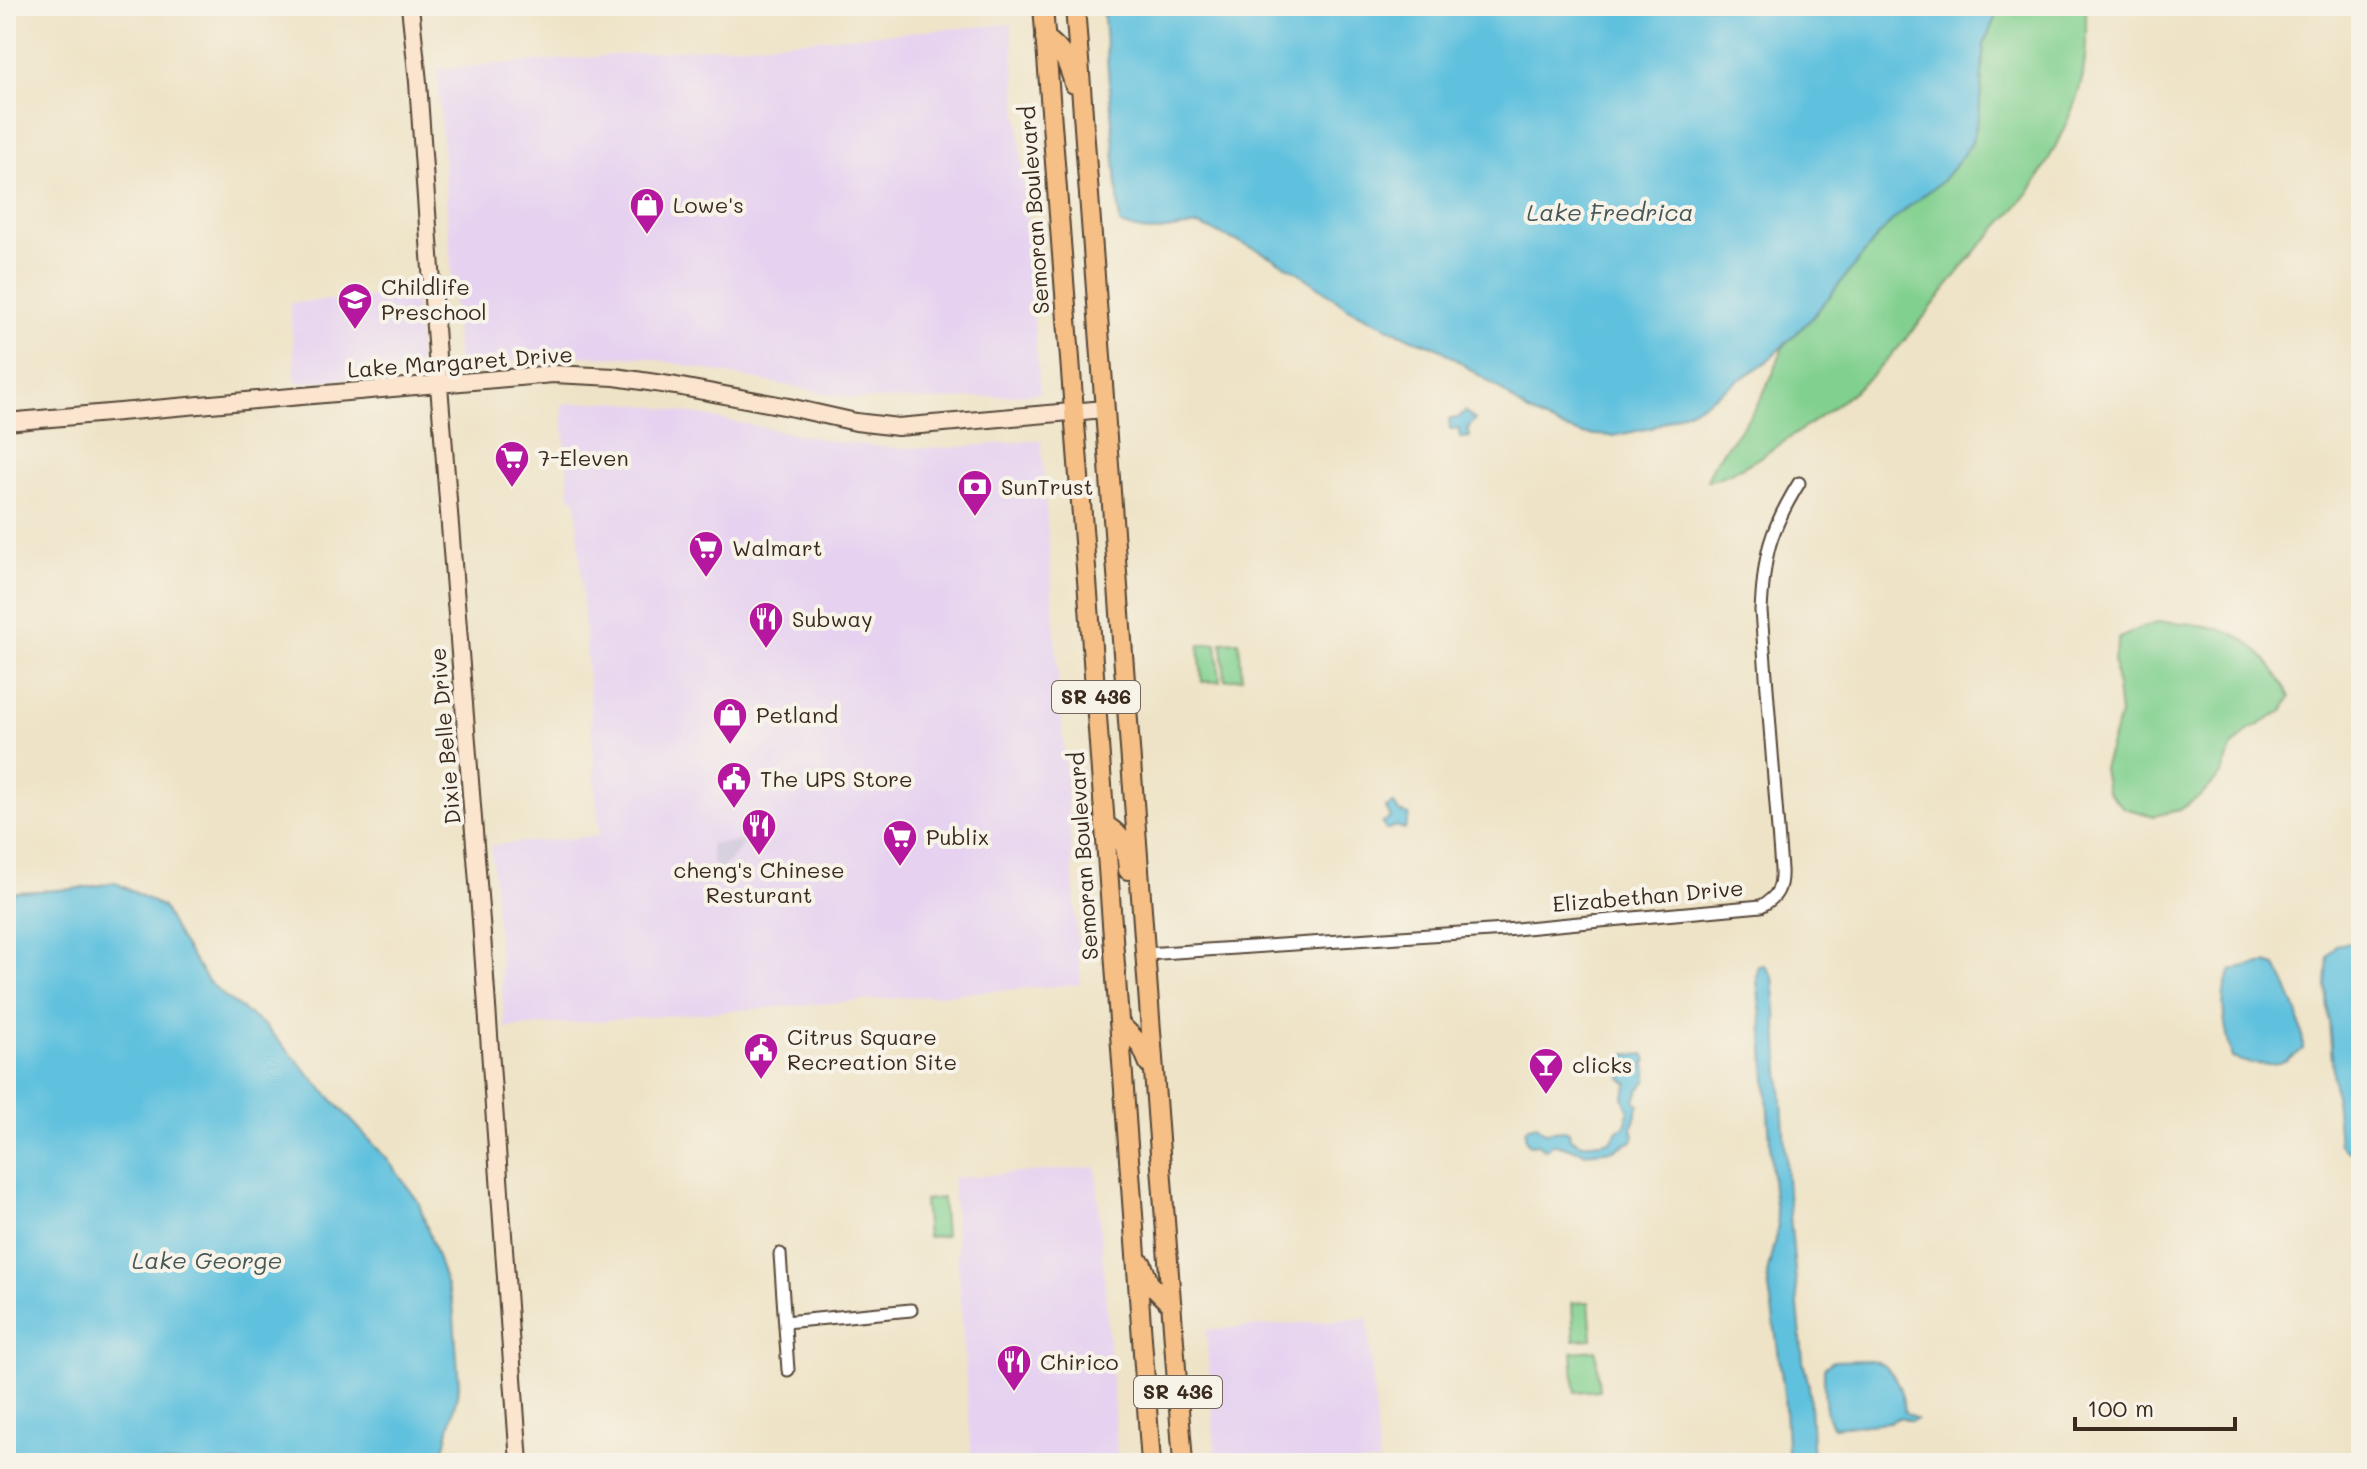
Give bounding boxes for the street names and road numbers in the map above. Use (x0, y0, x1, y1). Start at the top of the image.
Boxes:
street label: Semoran Boulevard (1012, 105, 1055, 315)
street label: Lake Margaret Drive (346, 339, 574, 384)
street label: Dixie Belle Drive (422, 646, 467, 826)
road number: SR 436 (1052, 681, 1140, 713)
street label: Semoran Boulevard (1061, 751, 1104, 961)
street label: Elizabethan Drive (1551, 873, 1745, 918)
road number: SR 436 (1134, 1376, 1222, 1408)

